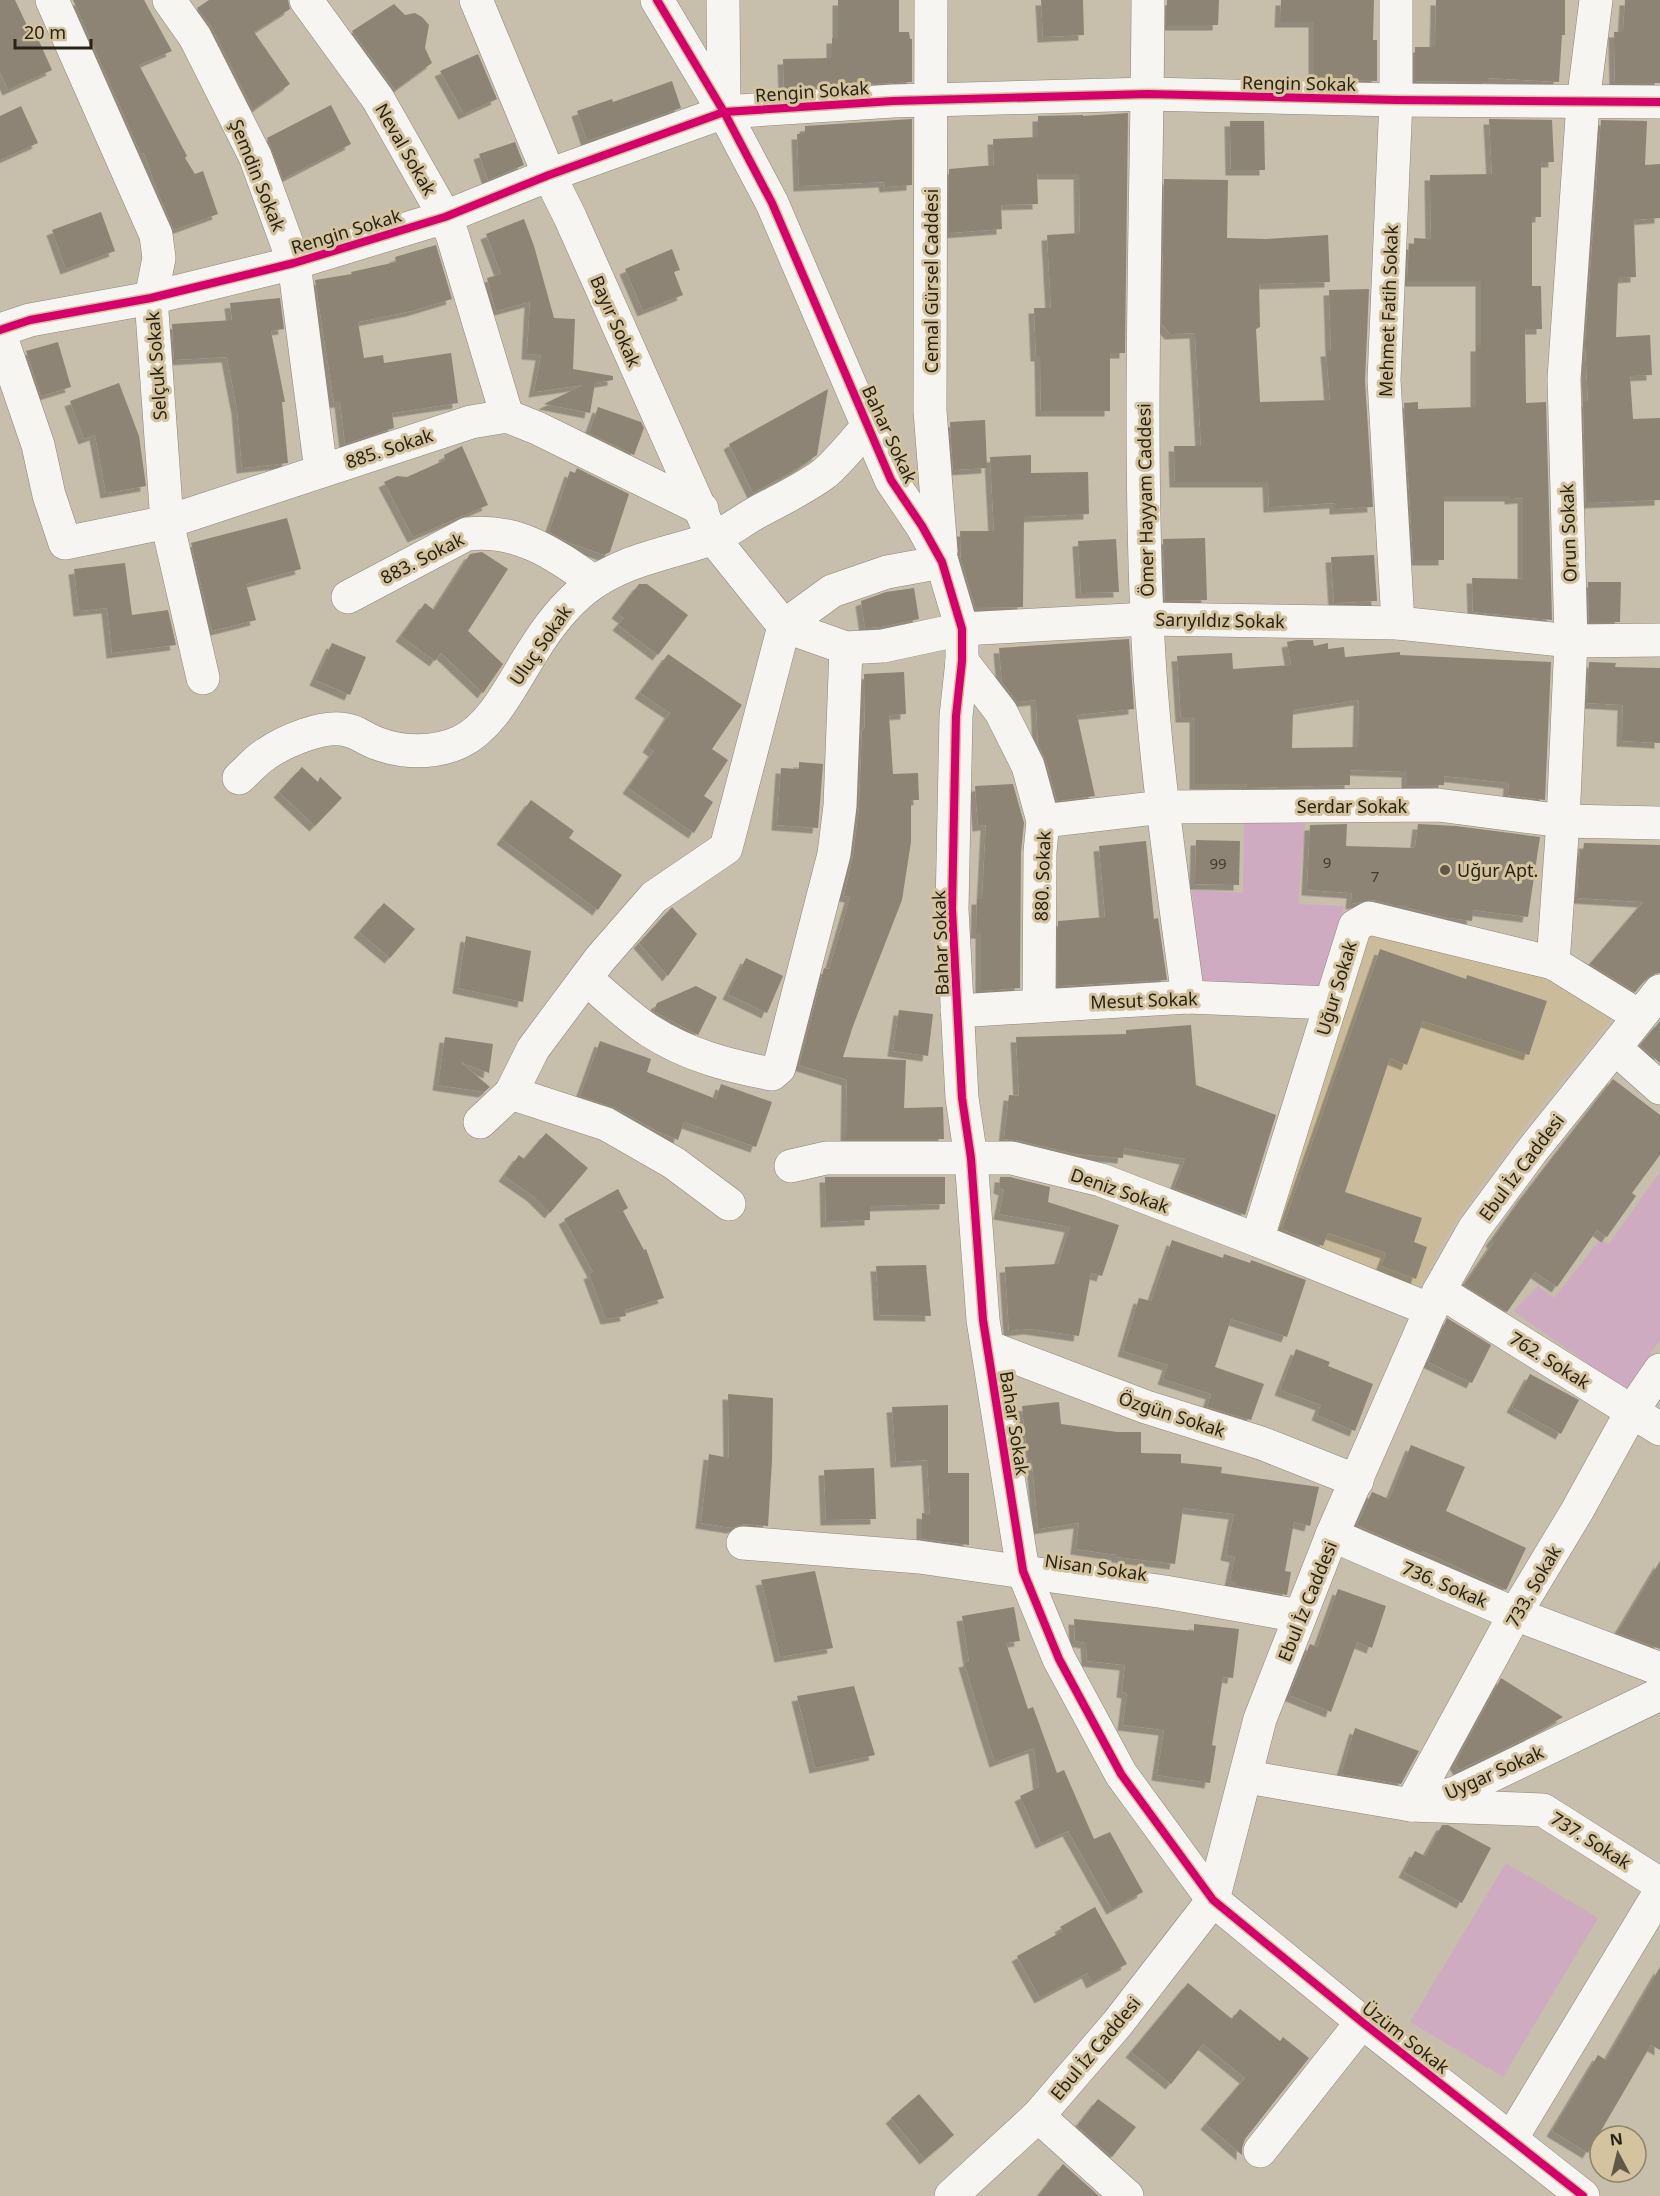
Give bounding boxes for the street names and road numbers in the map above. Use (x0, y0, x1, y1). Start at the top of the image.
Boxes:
street label: Rengin Sokak (1242, 70, 1357, 96)
street label: Rengin Sokak (754, 75, 870, 107)
street label: Neval Sokak (370, 99, 442, 200)
street label: Şemdin Sokak (225, 116, 291, 235)
street label: Cemal Gürsel Caddesi (919, 189, 943, 373)
street label: Rengin Sokak (288, 203, 404, 259)
street label: Mehmet Fatih Sokak (1373, 224, 1403, 397)
street label: Bayır Sokak (585, 271, 647, 371)
street label: Selçuk Sokak (140, 310, 172, 421)
street label: Bahar Sokak (857, 381, 923, 487)
street label: Ömer Hayyam Caddesi (1131, 403, 1159, 597)
street label: 885. Sokak (342, 422, 436, 473)
street label: Orun Sokak (1554, 483, 1582, 583)
street label: 883. Sokak (376, 527, 468, 589)
street label: Uluç Sokak (504, 600, 577, 690)
street label: Sarıyıldız Sokak (1155, 607, 1285, 633)
street label: Serdar Sokak (1297, 794, 1408, 818)
street label: 880. Sokak (1028, 830, 1056, 922)
street label: Bahar Sokak (926, 890, 954, 996)
street label: Uğur Sokak (1310, 937, 1362, 1038)
street label: Mesut Sokak (1090, 986, 1199, 1014)
street label: Ebul İz Caddesi (1473, 1109, 1569, 1225)
street label: Deniz Sokak (1068, 1162, 1173, 1218)
street label: 762. Sokak (1505, 1326, 1595, 1394)
street label: Bahar Sokak (995, 1369, 1035, 1477)
street label: Özgün Sokak (1116, 1385, 1229, 1443)
street label: Ebul İz Caddesi (1272, 1537, 1342, 1665)
street label: 733. Sokak (1500, 1540, 1566, 1631)
street label: Nisan Sokak (1043, 1548, 1149, 1586)
street label: 736. Sokak (1399, 1555, 1492, 1613)
street label: Uygar Sokak (1441, 1739, 1548, 1804)
street label: 737. Sokak (1546, 1806, 1636, 1874)
street label: Ebul İz Caddesi (1045, 1991, 1145, 2105)
street label: Üzüm Sokak (1357, 1995, 1455, 2079)

